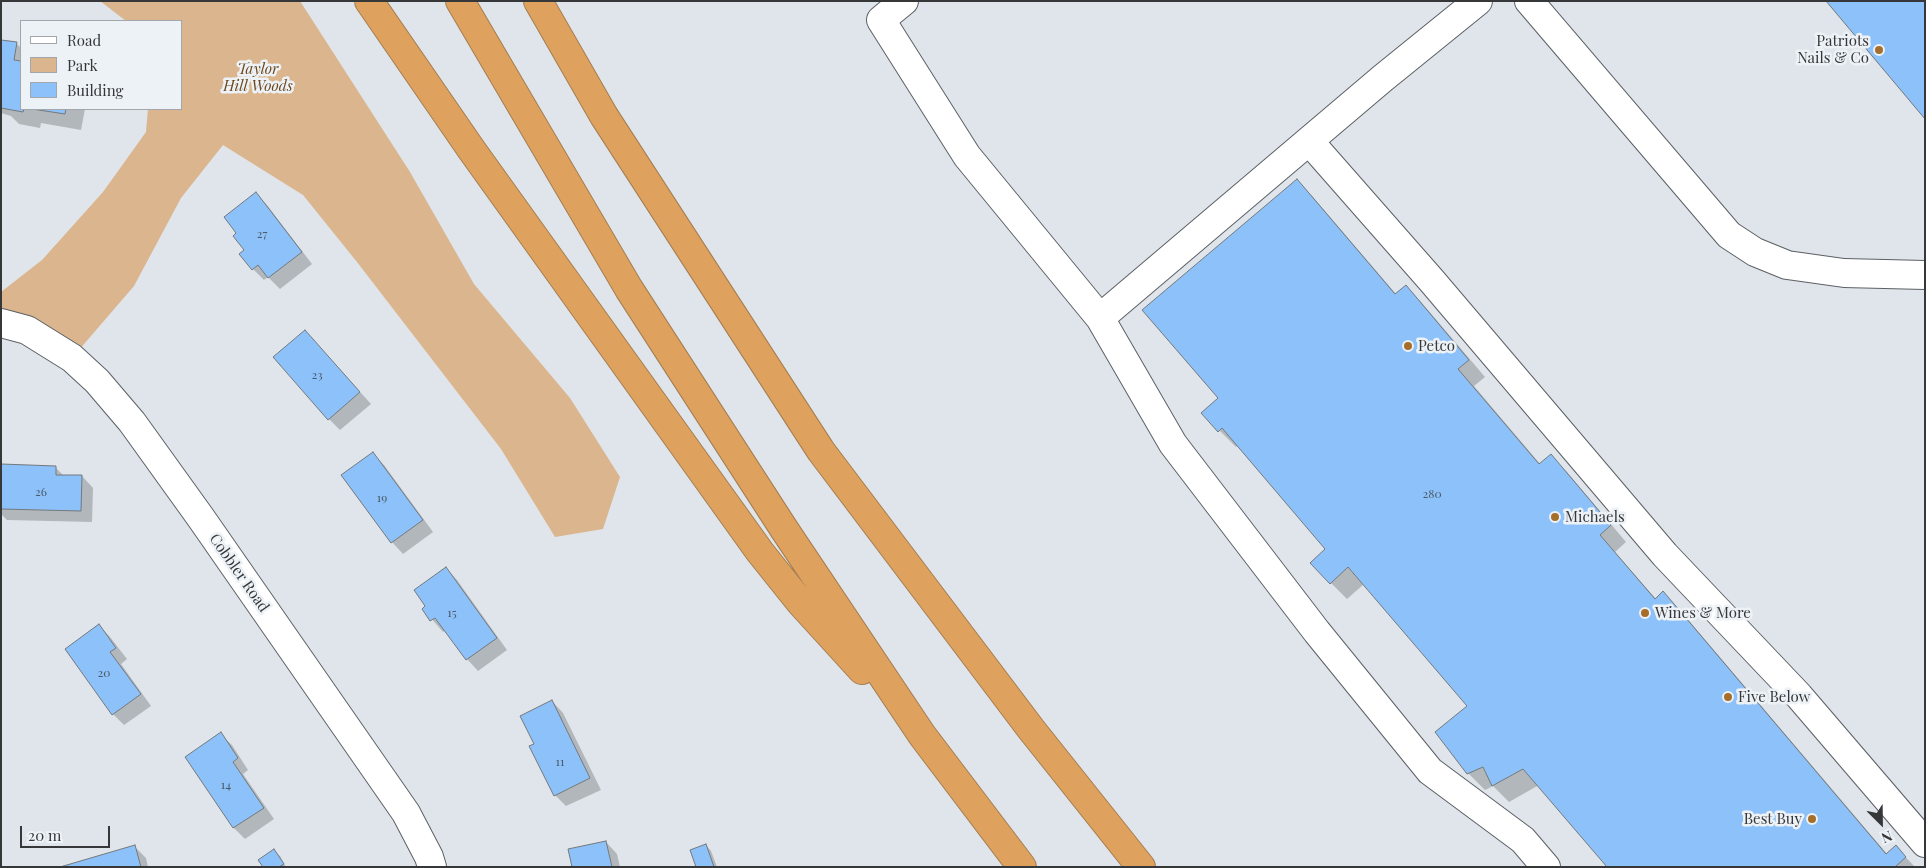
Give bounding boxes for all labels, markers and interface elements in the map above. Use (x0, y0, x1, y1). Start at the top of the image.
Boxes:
legend (20, 20, 182, 110)
text: Road (67, 30, 101, 50)
place label: Patriots Nails & Co (1797, 32, 1869, 67)
marker: Patriots Nails & Co (1873, 44, 1885, 56)
text: Park (67, 55, 98, 75)
park label: Taylor Hill Woods (223, 60, 293, 95)
text: Building (67, 80, 123, 100)
house number: 27 (257, 227, 267, 241)
place label: Petco (1418, 337, 1455, 355)
marker: Petco (1402, 340, 1414, 352)
house number: 23 (311, 368, 323, 382)
house number: 26 (35, 485, 47, 499)
house number: 280 (1422, 487, 1442, 501)
house number: 19 (377, 491, 387, 505)
place label: Michaels (1565, 508, 1625, 526)
marker: Michaels (1549, 511, 1561, 523)
street label: Cobbler Road (205, 530, 273, 616)
place label: Wines & More (1655, 604, 1751, 622)
house number: 15 (447, 606, 457, 620)
marker: Wines & More (1639, 607, 1651, 619)
house number: 20 (98, 666, 110, 680)
place label: Five Below (1738, 688, 1810, 706)
marker: Five Below (1722, 691, 1734, 703)
house number: 11 (556, 755, 564, 769)
house number: 14 (221, 778, 231, 792)
north arrow (1856, 798, 1906, 848)
place label: Best Buy (1744, 810, 1802, 828)
marker: Best Buy (1806, 813, 1818, 825)
scale bar (22, 816, 112, 848)
text: 20 m (28, 825, 61, 845)
text: N (1879, 827, 1895, 848)

